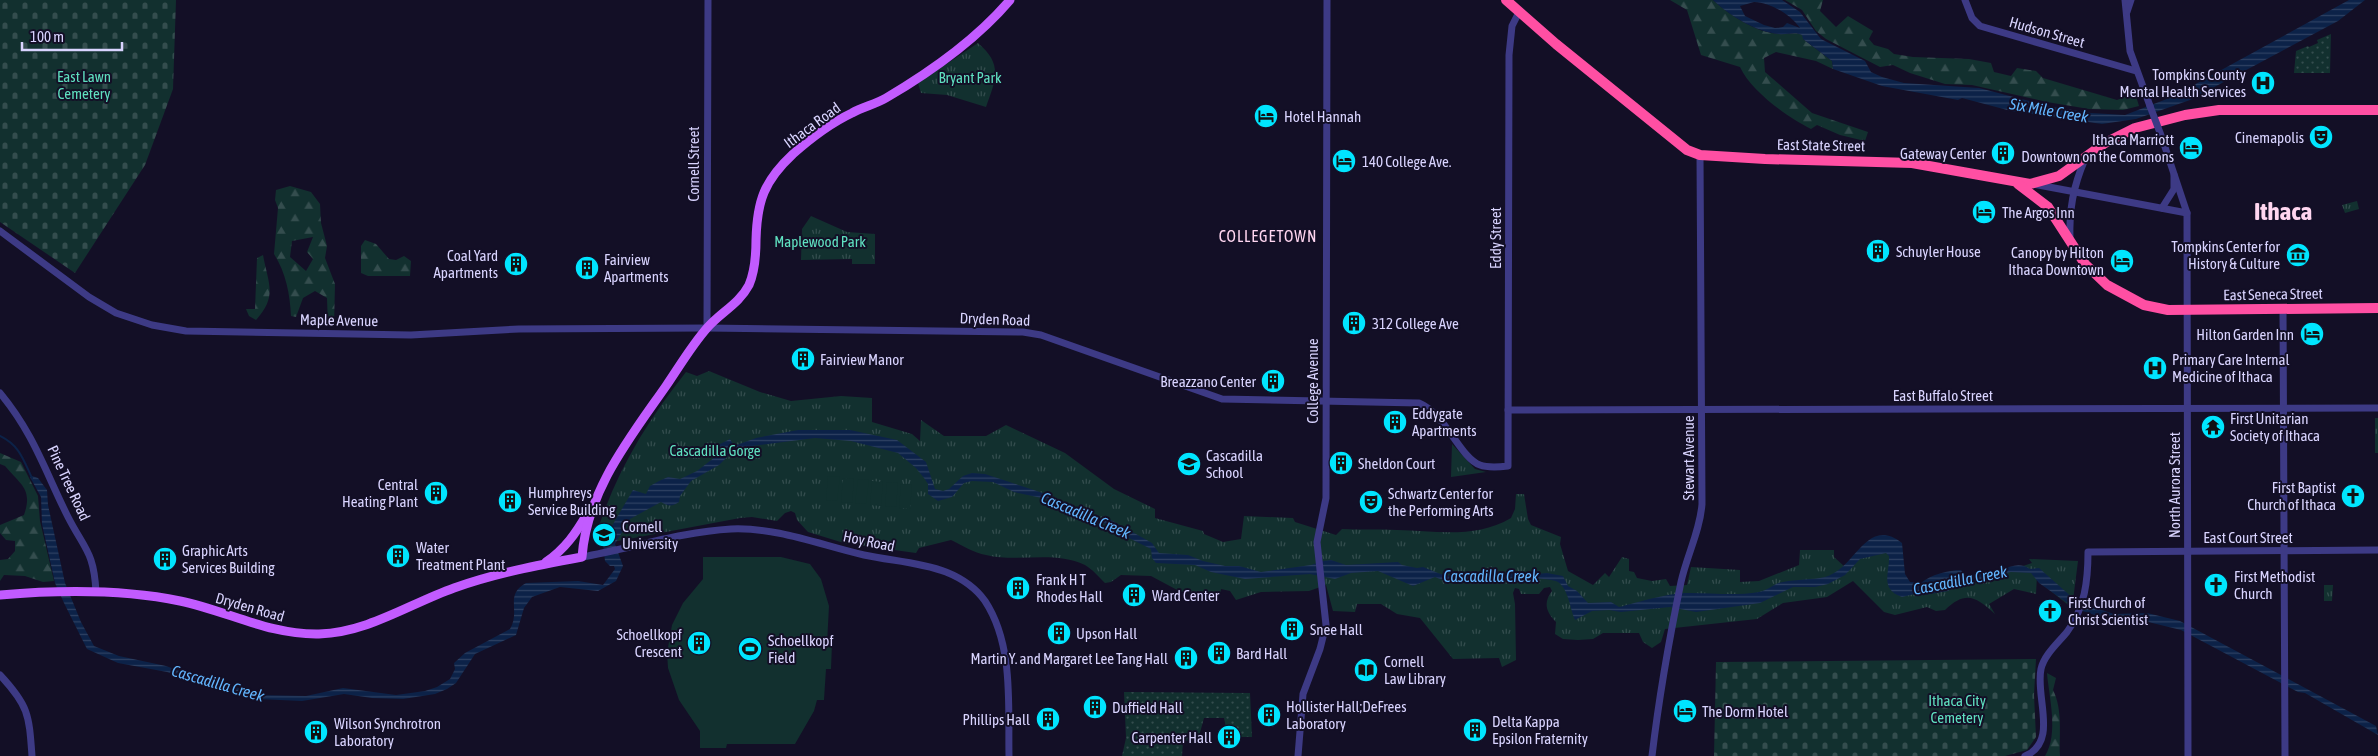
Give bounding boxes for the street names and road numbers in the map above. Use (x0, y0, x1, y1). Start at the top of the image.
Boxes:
street label: Hudson Street (2007, 13, 2087, 51)
street label: Ithaca Road (780, 99, 844, 151)
street label: Cornell Street (685, 126, 702, 202)
street label: East State Street (1777, 136, 1865, 154)
street label: Eddy Street (1487, 207, 1504, 269)
street label: East Seneca Street (2223, 285, 2323, 303)
street label: Dryden Road (959, 309, 1031, 329)
street label: Maple Avenue (300, 311, 378, 329)
street label: College Avenue (1304, 338, 1321, 423)
street label: East Buffalo Street (1893, 387, 1993, 404)
street label: Stewart Avenue (1680, 415, 1697, 501)
street label: North Aurora Street (2166, 432, 2183, 538)
street label: Pine Tree Road (44, 443, 94, 523)
street label: Hoy Road (842, 527, 896, 555)
street label: East Court Street (2203, 529, 2293, 546)
street label: Dryden Road (214, 589, 286, 625)

